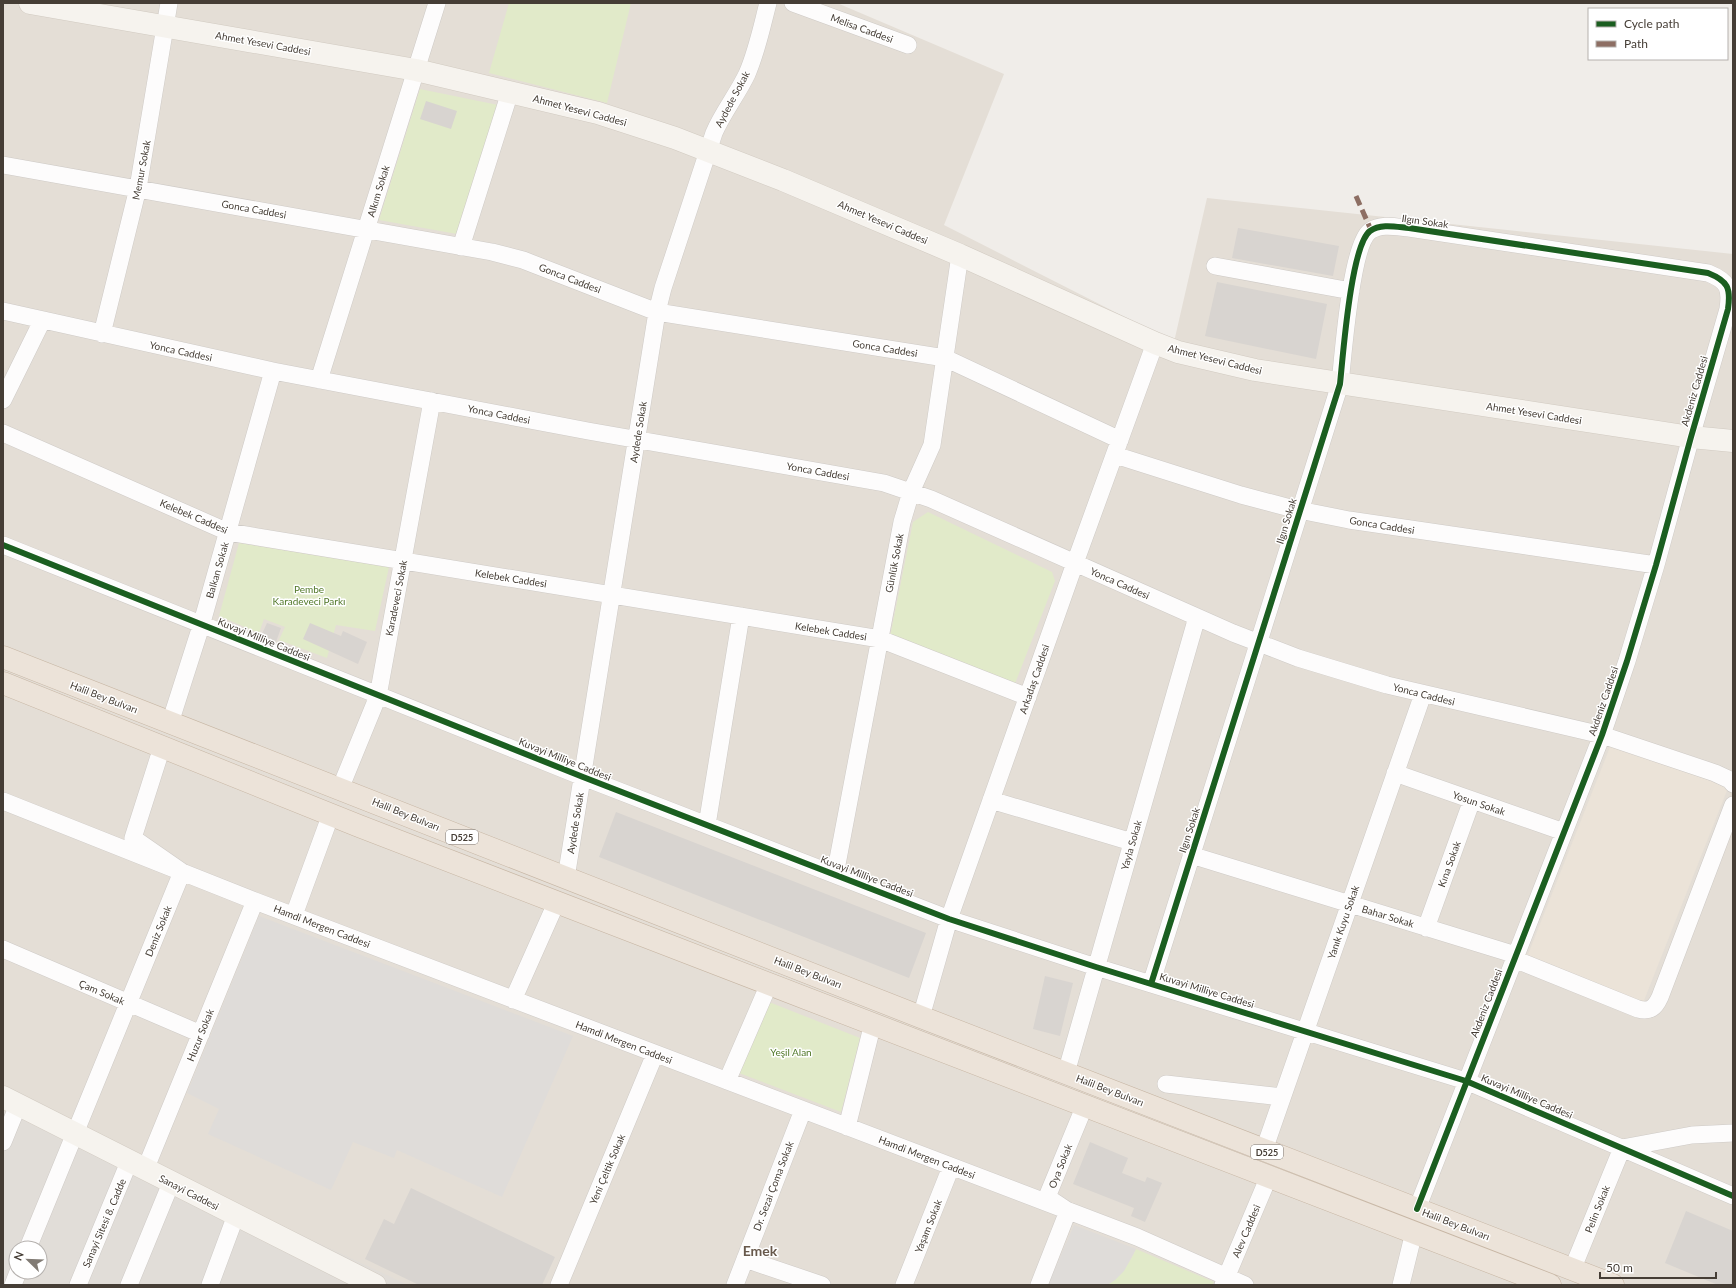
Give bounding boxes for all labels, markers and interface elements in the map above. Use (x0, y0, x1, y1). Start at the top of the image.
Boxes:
legend (1588, 8, 1728, 60)
street label: Melisa Caddesi (829, 11, 895, 45)
text: Cycle path (1624, 16, 1679, 31)
street label: Ahmet Yesevi Caddesi (214, 29, 312, 57)
text: Path (1624, 36, 1648, 51)
street label: Aydede Sokak (712, 68, 752, 129)
street label: Ahmet Yesevi Caddesi (532, 92, 628, 128)
street label: Memur Sokak (129, 138, 153, 201)
street label: Alkım Sokak (364, 163, 392, 218)
street label: Gonca Caddesi (221, 197, 287, 221)
street label: Ahmet Yesevi Caddesi (836, 198, 930, 246)
street label: Ilgın Sokak (1401, 212, 1450, 230)
street label: Gonca Caddesi (537, 261, 603, 295)
street label: Gonca Caddesi (852, 337, 918, 359)
street label: Yonca Caddesi (149, 339, 213, 363)
street label: Ahmet Yesevi Caddesi (1167, 342, 1263, 376)
street label: Akdeniz Caddesi (1678, 355, 1710, 427)
street label: Aydede Sokak (627, 400, 649, 464)
street label: Ahmet Yesevi Caddesi (1485, 400, 1583, 426)
street label: Yonca Caddesi (467, 402, 531, 426)
street label: Yonca Caddesi (786, 460, 850, 482)
street label: Kelebek Caddesi (158, 496, 230, 536)
street label: Ilgın Sokak (1273, 496, 1299, 545)
street label: Gonca Caddesi (1349, 514, 1415, 536)
street label: Günlük Sokak (882, 531, 906, 594)
street label: Balkan Sokak (203, 540, 231, 600)
street label: Karadeveci Sokak (383, 558, 409, 637)
street label: Yonca Caddesi (1089, 565, 1151, 601)
street label: Kelebek Caddesi (474, 566, 548, 590)
park label: Pembe Karadeveci Parkı (273, 583, 345, 607)
street label: Kuvayi Milliye Caddesi (216, 615, 312, 663)
street label: Kelebek Caddesi (794, 619, 868, 643)
street label: Arkadaş Caddesi (1016, 643, 1052, 715)
street label: Akdeniz Caddesi (1586, 665, 1620, 737)
street label: Halil Bey Bulvarı (68, 679, 140, 715)
street label: Yonca Caddesi (1392, 680, 1456, 708)
street label: Kuvayi Milliye Caddesi (517, 735, 613, 783)
street label: Yosun Sokak (1451, 788, 1508, 818)
street label: Aydede Sokak (564, 791, 586, 855)
street label: Halil Bey Bulvarı (371, 795, 441, 833)
street label: Ilgın Sokak (1176, 805, 1202, 854)
street label: Yayla Sokak (1118, 818, 1144, 871)
road number: D525 (446, 830, 478, 844)
street label: Kına Sokak (1435, 838, 1463, 889)
street label: Kuvayi Milliye Caddesi (819, 853, 915, 899)
street label: Yanık Kuyu Sokak (1325, 883, 1362, 960)
street label: Hamdi Mergen Caddesi (272, 902, 372, 950)
street label: Bahar Sokak (1360, 902, 1416, 930)
street label: Deniz Sokak (142, 903, 174, 958)
street label: Halil Bey Bulvarı (772, 954, 844, 990)
street label: Akdeniz Caddesi (1467, 967, 1505, 1039)
street label: Kuvayi Milliye Caddesi (1158, 970, 1256, 1010)
street label: Çam Sokak (77, 977, 128, 1007)
street label: Huzur Sokak (184, 1006, 216, 1063)
street label: Hamdi Mergen Caddesi (574, 1018, 674, 1066)
park label: Yeşil Alan (770, 1046, 812, 1058)
street label: Kuvayi Milliye Caddesi (1479, 1071, 1575, 1121)
street label: Halil Bey Bulvarı (1074, 1072, 1146, 1108)
street label: Yeni Çeltik Sokak (587, 1131, 628, 1206)
street label: Hamdi Mergen Caddesi (877, 1133, 977, 1181)
street label: Dr. Sezai Çoma Sokak (750, 1139, 796, 1232)
street label: Oya Sokak (1046, 1141, 1075, 1190)
road number: D525 (1251, 1145, 1283, 1159)
street label: Sanayi Caddesi (157, 1172, 221, 1212)
street label: Sanayi Sitesi 8. Cadde (80, 1177, 128, 1269)
street label: Pelin Sokak (1582, 1183, 1612, 1234)
street label: Yaşam Sokak (912, 1197, 944, 1254)
street label: Alev Caddesi (1229, 1203, 1263, 1259)
street label: Halil Bey Bulvarı (1420, 1206, 1492, 1242)
north arrow (8, 1240, 48, 1280)
district label: Emek (743, 1242, 778, 1259)
text: N (11, 1249, 26, 1262)
scale bar (1600, 1254, 1716, 1280)
text: 50 m (1606, 1260, 1633, 1275)

